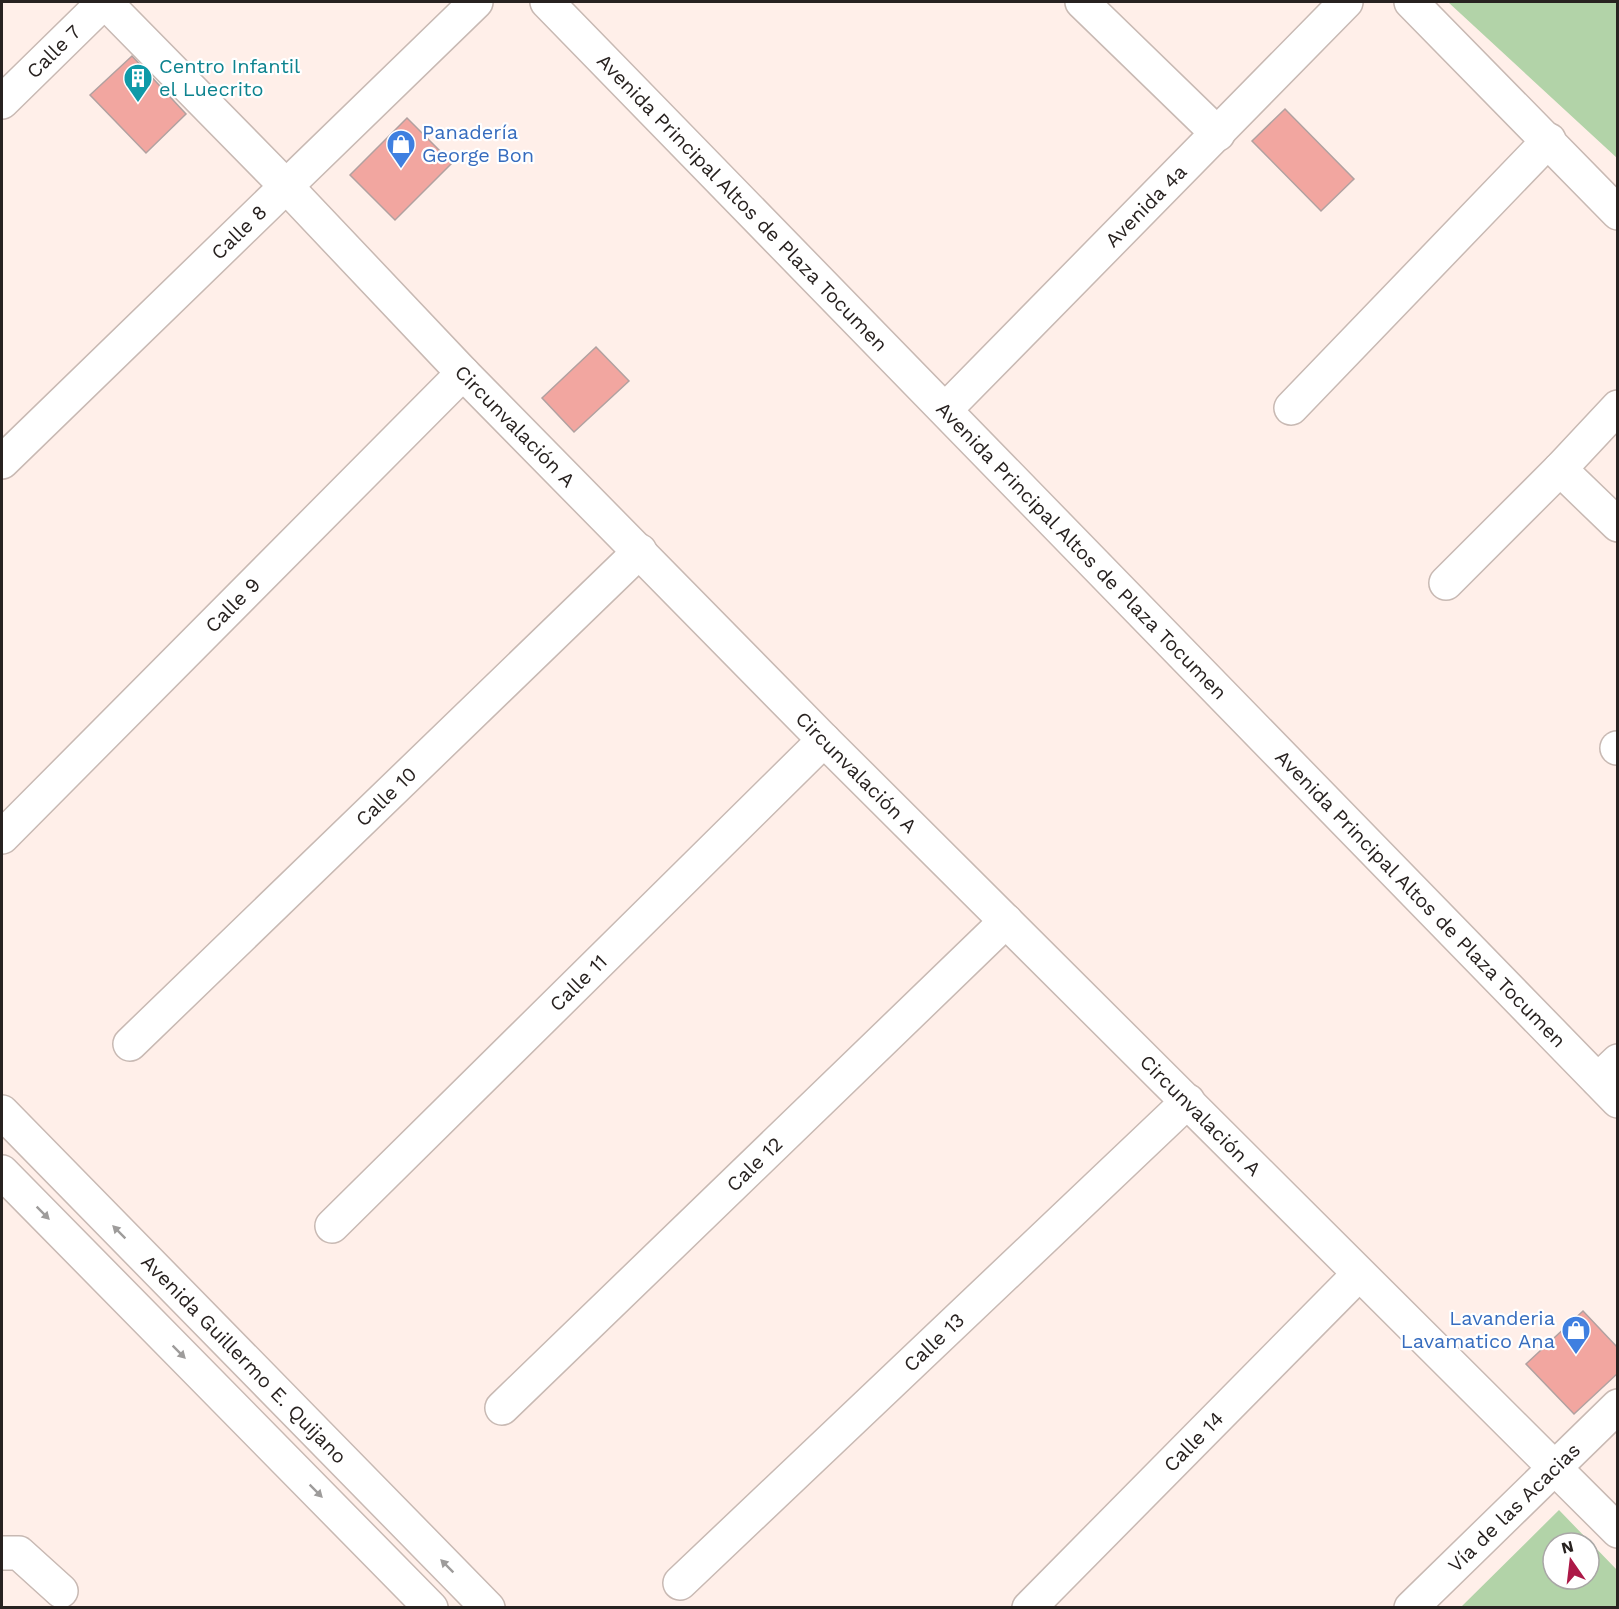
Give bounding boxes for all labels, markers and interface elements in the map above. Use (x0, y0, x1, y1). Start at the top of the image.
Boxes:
street label: Calle 7 (21, 20, 85, 83)
street label: Avenida Principal Altos de Plaza Tocumen (592, 49, 893, 356)
place label: Centro Infantil el Luecrito (159, 54, 300, 101)
building icon: Centro Infantil el Luecrito (122, 62, 154, 104)
place label: Panadería George Bon (422, 120, 534, 167)
shop icon: Panadería George Bon (385, 128, 417, 170)
street label: Avenida 4a (1100, 160, 1191, 252)
street label: Calle 8 (206, 200, 272, 264)
street label: Circunvalación A (450, 360, 580, 492)
street label: Avenida Principal Altos de Plaza Tocumen (931, 397, 1232, 704)
street label: Calle 9 (200, 572, 265, 638)
street label: Circunvalación A (791, 706, 922, 838)
street label: Avenida Principal Altos de Plaza Tocumen (1271, 745, 1571, 1052)
street label: Calle 10 (350, 762, 421, 831)
street label: Calle 11 (544, 949, 612, 1016)
street label: Circunvalación A (1135, 1050, 1266, 1181)
street label: Cale 12 (721, 1132, 787, 1197)
one-way arrow (35, 1206, 49, 1220)
one-way arrow (113, 1226, 127, 1240)
street label: Avenida Guillermo E. Quijano (137, 1250, 352, 1469)
place label: Lavanderia Lavamatico Ana (1401, 1306, 1555, 1353)
street label: Calle 13 (899, 1308, 969, 1377)
shop icon: Lavanderia Lavamatico Ana (1560, 1314, 1592, 1356)
one-way arrow (172, 1345, 186, 1359)
street label: Calle 14 (1158, 1406, 1228, 1477)
street label: Vía de las Acacias (1443, 1438, 1585, 1577)
one-way arrow (309, 1484, 323, 1498)
north arrow (1541, 1531, 1601, 1591)
text: N (1559, 1536, 1576, 1558)
one-way arrow (441, 1559, 455, 1573)

